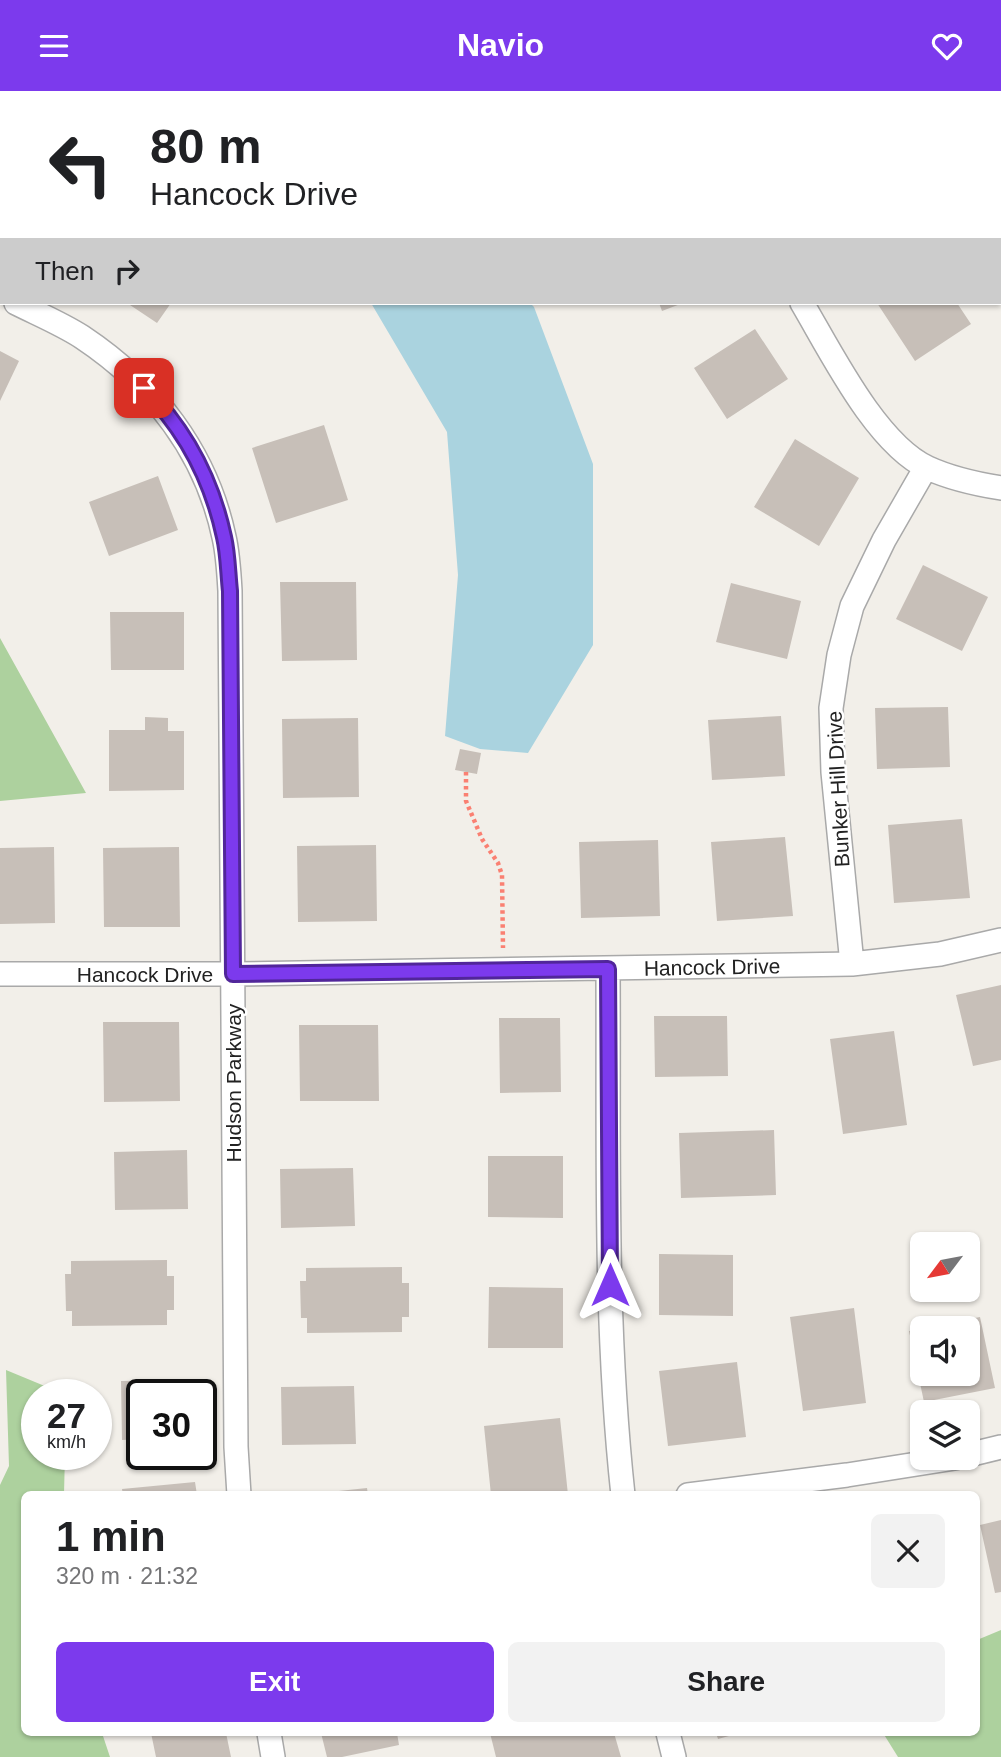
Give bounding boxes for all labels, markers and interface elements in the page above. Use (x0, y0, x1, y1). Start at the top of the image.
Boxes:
icon: menu (35, 27, 73, 65)
text: Navio (457, 27, 544, 63)
icon: heart (928, 27, 966, 65)
icon: left (35, 119, 126, 210)
text: 80 m (150, 119, 262, 173)
text: Hancock Drive (150, 176, 358, 212)
icon: right (108, 252, 146, 290)
text: Then (35, 256, 94, 286)
pin (114, 358, 174, 418)
icon: arrive (125, 369, 163, 407)
street label: Bunker Hill Drive (822, 710, 854, 868)
street label: Hancock Drive (644, 954, 780, 980)
street label: Hancock Drive (77, 963, 213, 986)
street label: Hudson Parkway (222, 1003, 245, 1162)
north arrow (910, 1232, 980, 1302)
map controls (910, 1232, 980, 1470)
position arrow (573, 1248, 647, 1322)
button: sound (910, 1316, 980, 1386)
speed limit sign: 30 (126, 1379, 217, 1470)
text: 27 (47, 1396, 86, 1435)
button: layers (910, 1400, 980, 1470)
text: km/h (47, 1432, 86, 1452)
text: 1 min (56, 1513, 166, 1560)
button: close (871, 1514, 945, 1588)
text: 320 m · 21:32 (56, 1563, 198, 1589)
button: Exit (56, 1642, 494, 1722)
button: Share (508, 1642, 945, 1722)

